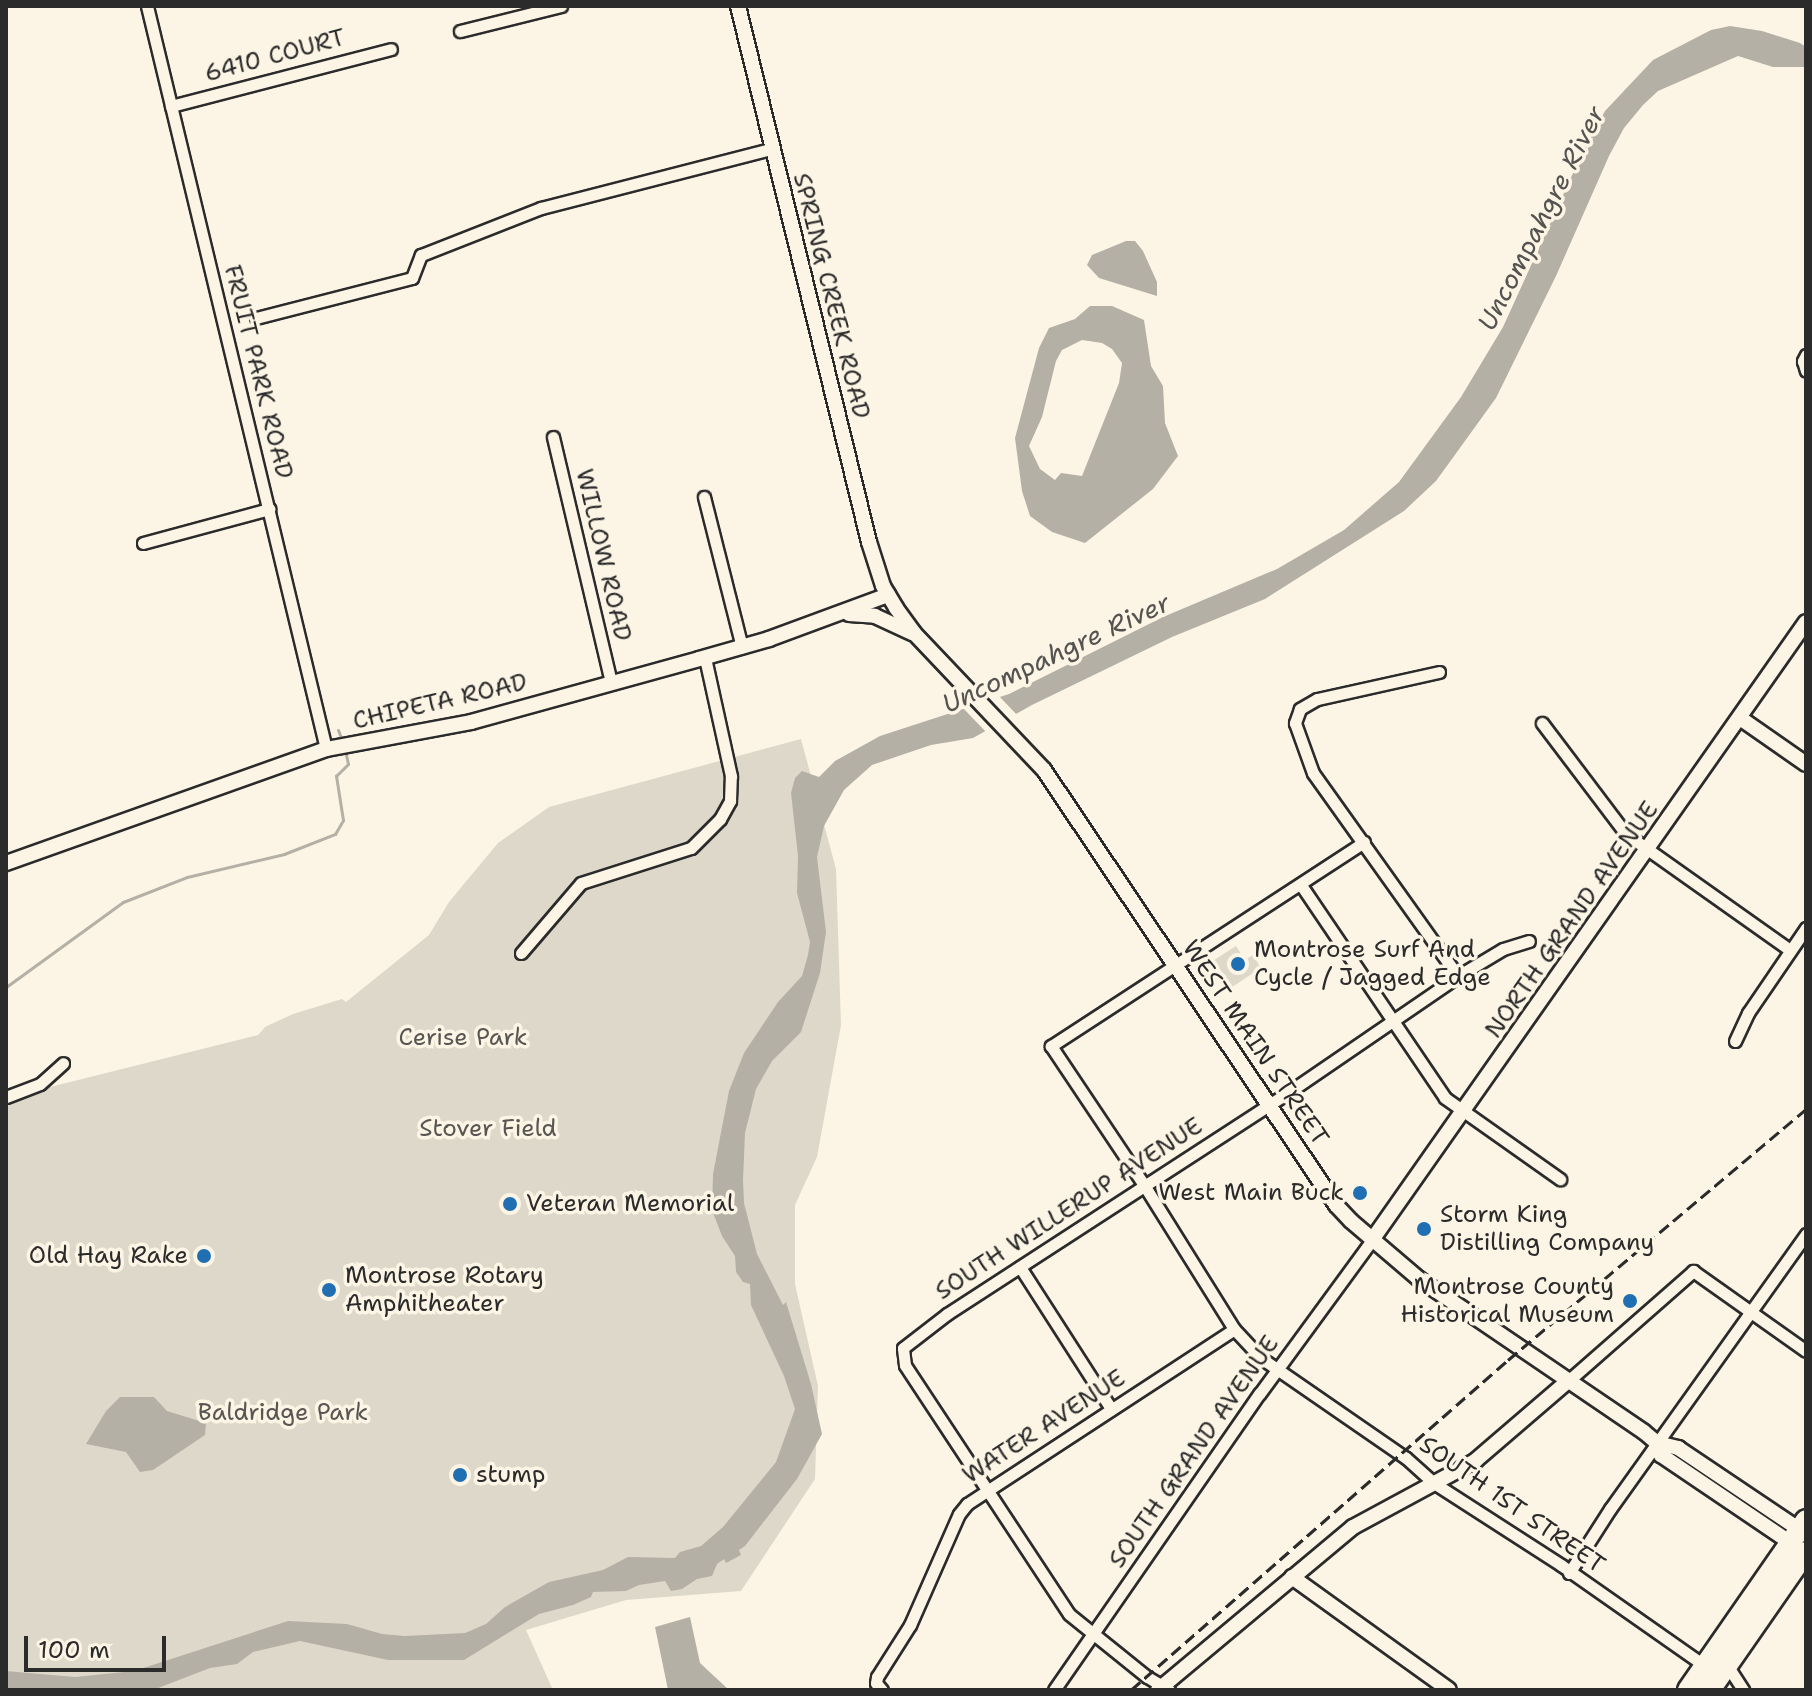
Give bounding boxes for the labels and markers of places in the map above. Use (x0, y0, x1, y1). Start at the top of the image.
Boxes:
place label: Montrose Surf And Cycle / Jagged Edge (1254, 936, 1491, 992)
marker: Montrose Surf And Cycle / Jagged Edge (1229, 955, 1247, 973)
place label: West Main Buck (1158, 1179, 1344, 1207)
marker: West Main Buck (1351, 1184, 1369, 1202)
place label: Veteran Memorial (526, 1190, 734, 1218)
marker: Veteran Memorial (501, 1195, 519, 1213)
place label: Storm King Distilling Company (1440, 1201, 1654, 1257)
marker: Storm King Distilling Company (1415, 1220, 1433, 1238)
place label: Old Hay Rake (29, 1242, 188, 1270)
marker: Old Hay Rake (195, 1247, 213, 1265)
place label: Montrose Rotary Amphitheater (345, 1262, 544, 1318)
place label: Montrose County Historical Museum (1400, 1273, 1614, 1329)
marker: Montrose Rotary Amphitheater (320, 1281, 338, 1299)
marker: Montrose County Historical Museum (1621, 1292, 1639, 1310)
place label: stump (476, 1461, 545, 1489)
marker: stump (451, 1466, 469, 1484)

